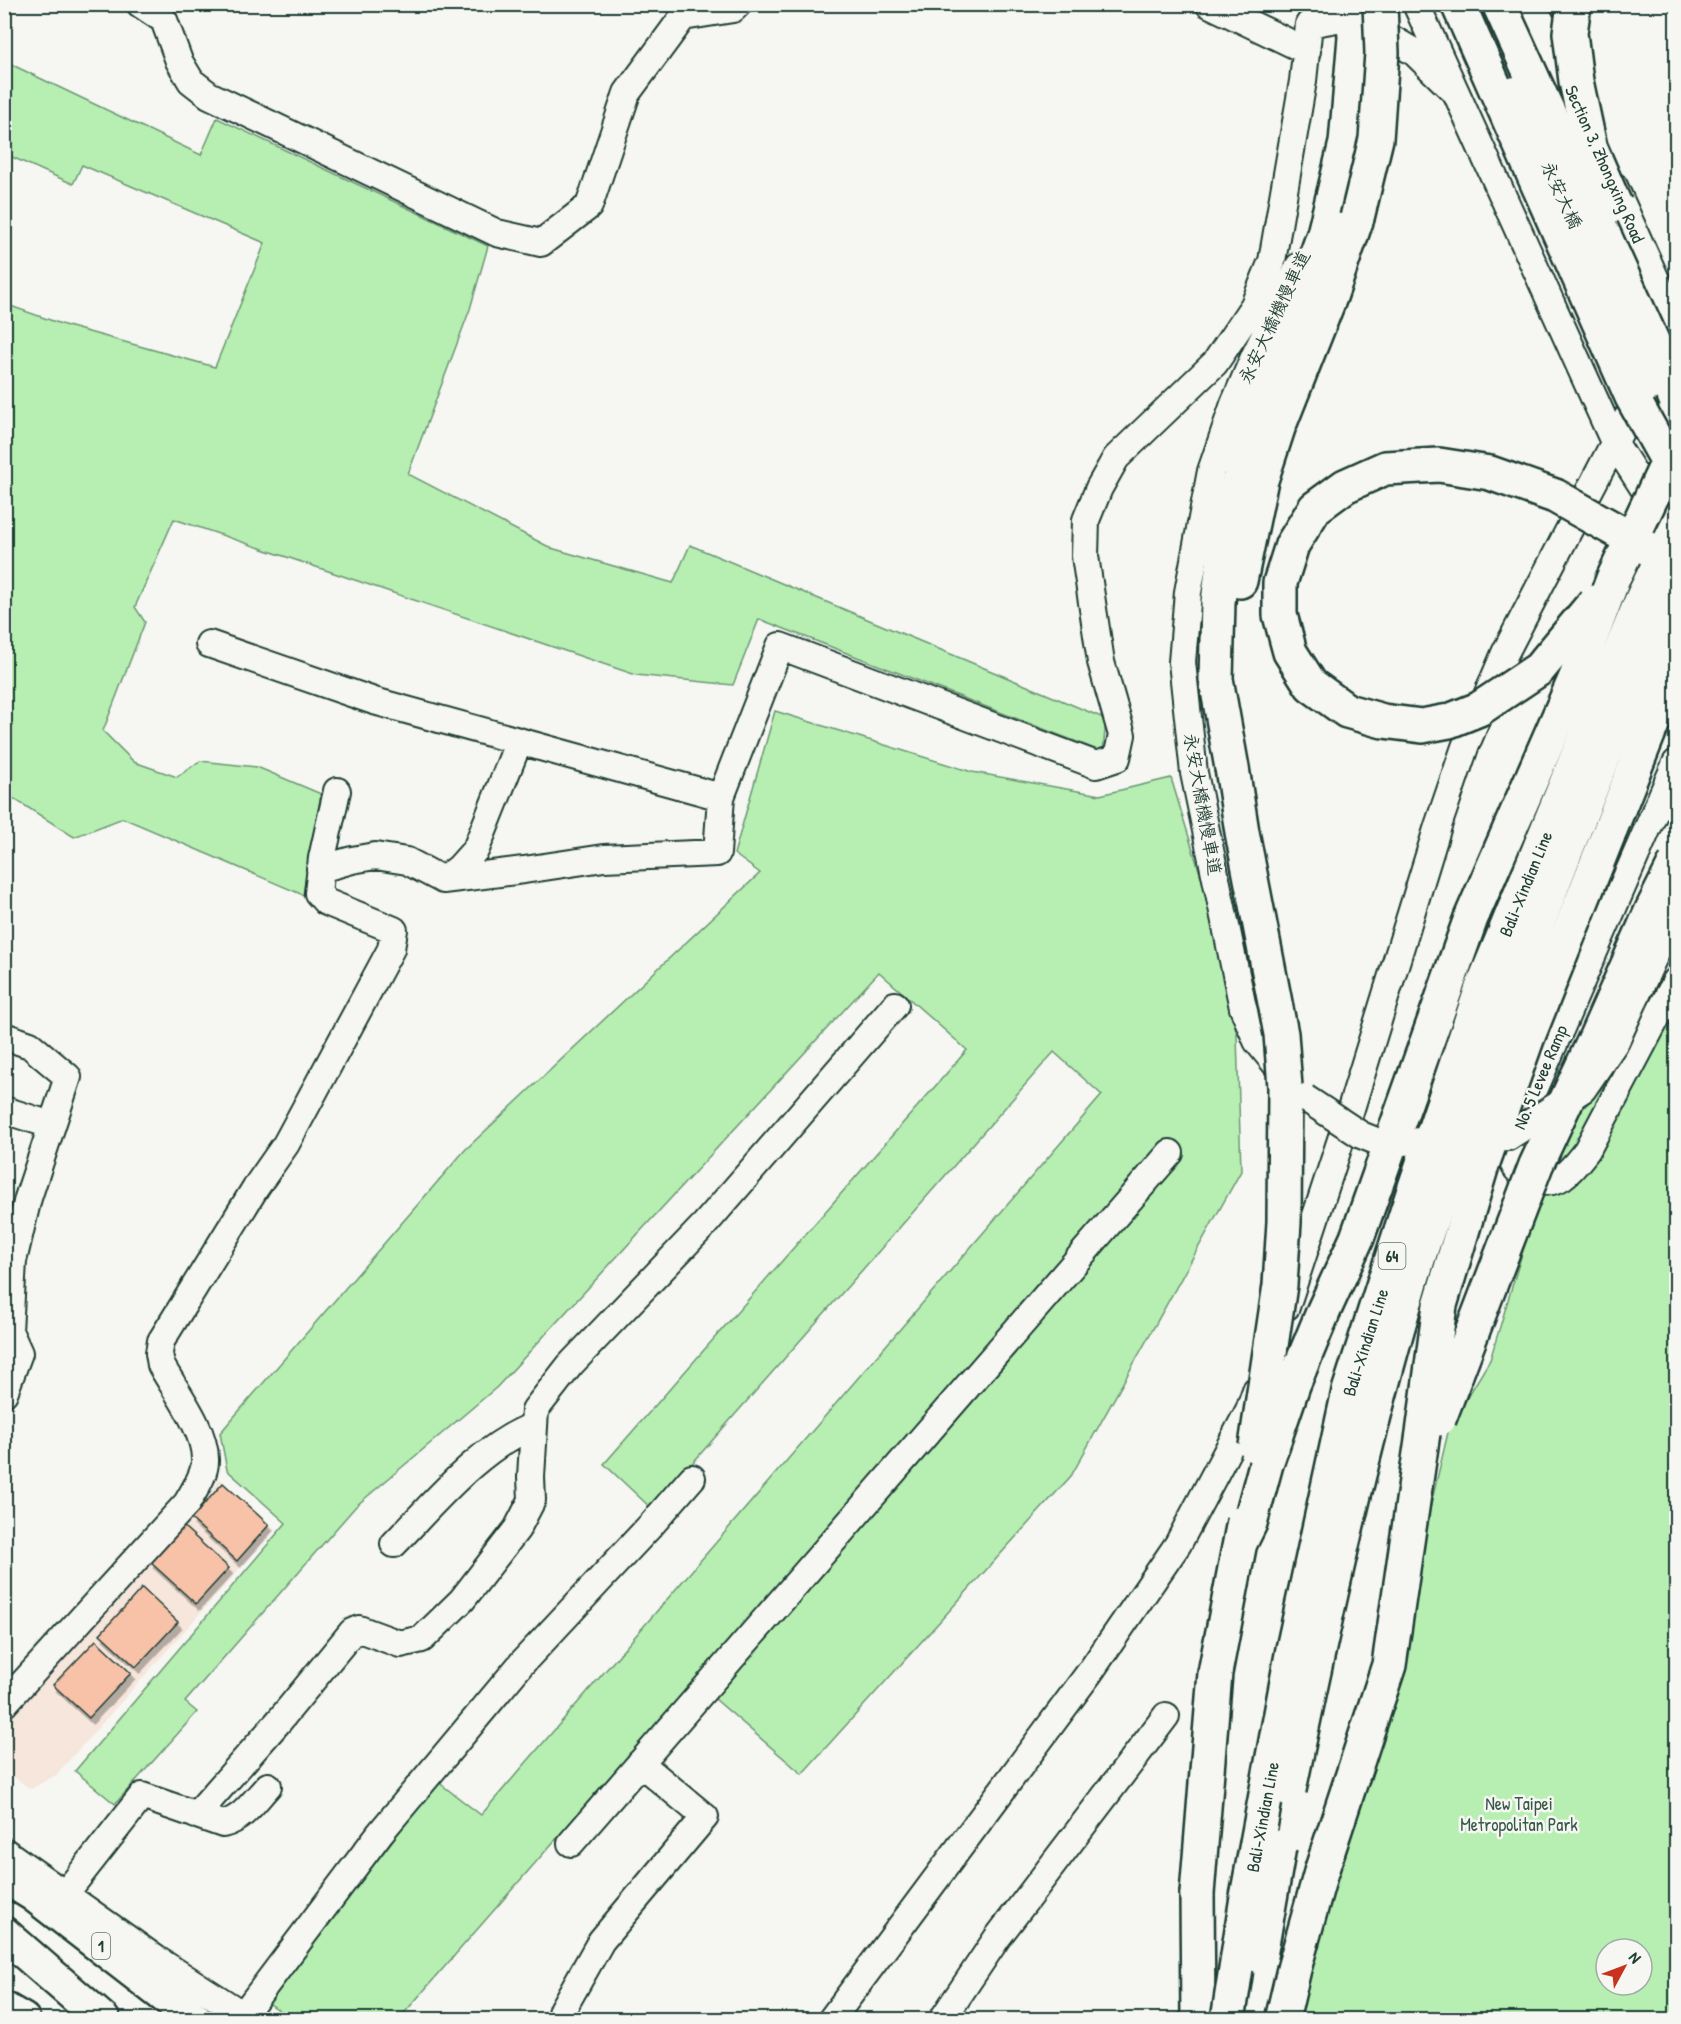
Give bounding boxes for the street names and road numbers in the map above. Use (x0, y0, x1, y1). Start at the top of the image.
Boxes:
street label: Section 3, Zhongxing Road (1559, 81, 1651, 247)
street label: 永安大橋 (1535, 157, 1589, 233)
street label: 永安大橋機慢車道 (1232, 246, 1316, 388)
street label: 永安大橋機慢車道 (1178, 731, 1228, 877)
street label: Bali-Xindian Line (1492, 827, 1558, 940)
street label: No. 5 Levee Ramp (1507, 1021, 1573, 1133)
road number: 64 (1378, 1243, 1406, 1269)
street label: Bali-Xindian Line (1336, 1285, 1394, 1398)
street label: Bali-Xindian Line (1239, 1760, 1284, 1874)
road number: 1 (92, 1933, 110, 1959)

